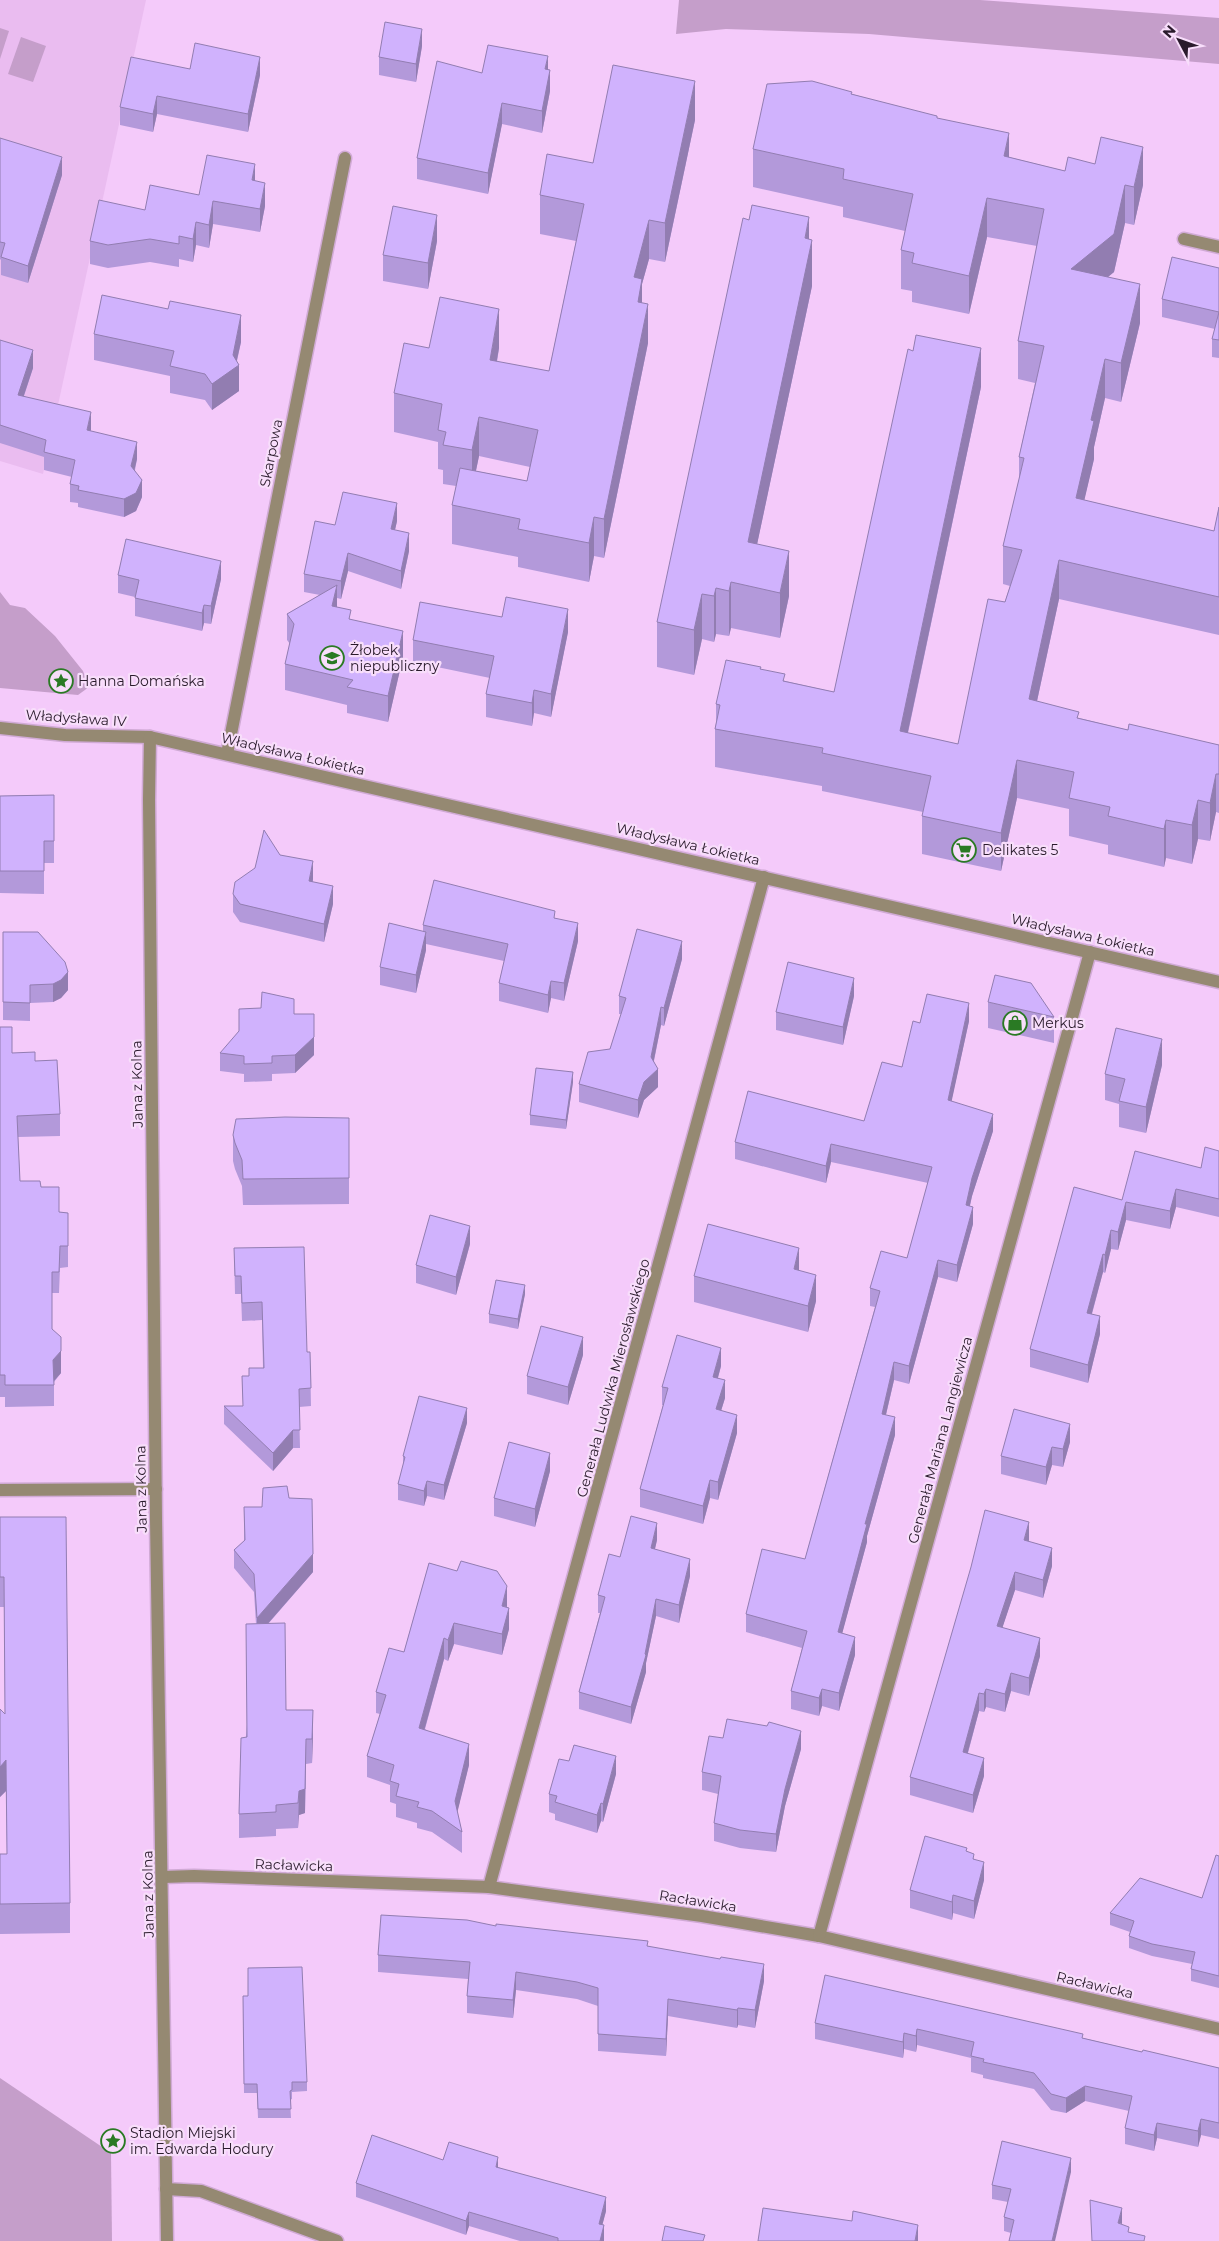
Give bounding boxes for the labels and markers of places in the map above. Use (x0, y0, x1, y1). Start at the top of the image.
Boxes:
place label: Żłobek niepubliczny (350, 641, 440, 675)
school or university icon: Żłobek niepubliczny (319, 645, 345, 671)
place icon: Hanna Domańska (48, 668, 74, 694)
place label: Hanna Domańska (78, 672, 205, 690)
supermarket icon: Delikates 5 (951, 837, 977, 863)
place label: Delikates 5 (982, 841, 1058, 859)
shop icon: Merkus (1002, 1010, 1028, 1036)
place label: Merkus (1032, 1014, 1084, 1032)
place label: Stadion Miejski im. Edwarda Hodury (130, 2124, 274, 2158)
place icon: Stadion Miejski im. Edwarda Hodury (100, 2128, 126, 2154)

